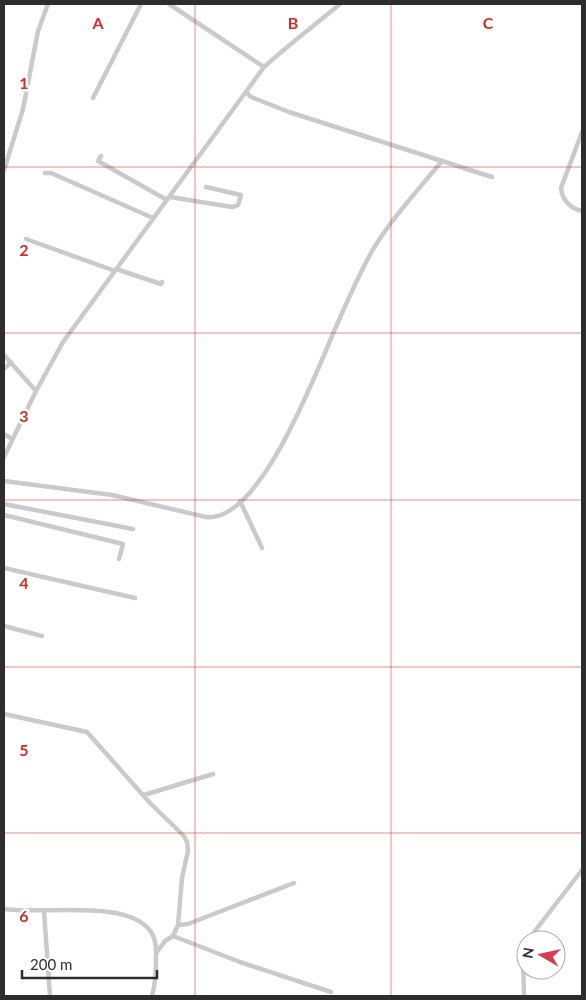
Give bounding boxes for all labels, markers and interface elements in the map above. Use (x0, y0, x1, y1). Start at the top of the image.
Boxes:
text: A (91, 13, 104, 32)
text: B (288, 13, 298, 32)
text: C (483, 13, 494, 32)
text: 1 (19, 73, 29, 92)
text: 2 (19, 240, 29, 259)
text: 3 (19, 406, 29, 425)
text: 4 (19, 573, 29, 592)
text: 5 (19, 740, 29, 759)
text: 6 (19, 906, 29, 925)
north arrow (516, 930, 566, 980)
text: N (518, 946, 537, 960)
scale bar (22, 948, 158, 980)
text: 200 m (30, 955, 72, 973)

